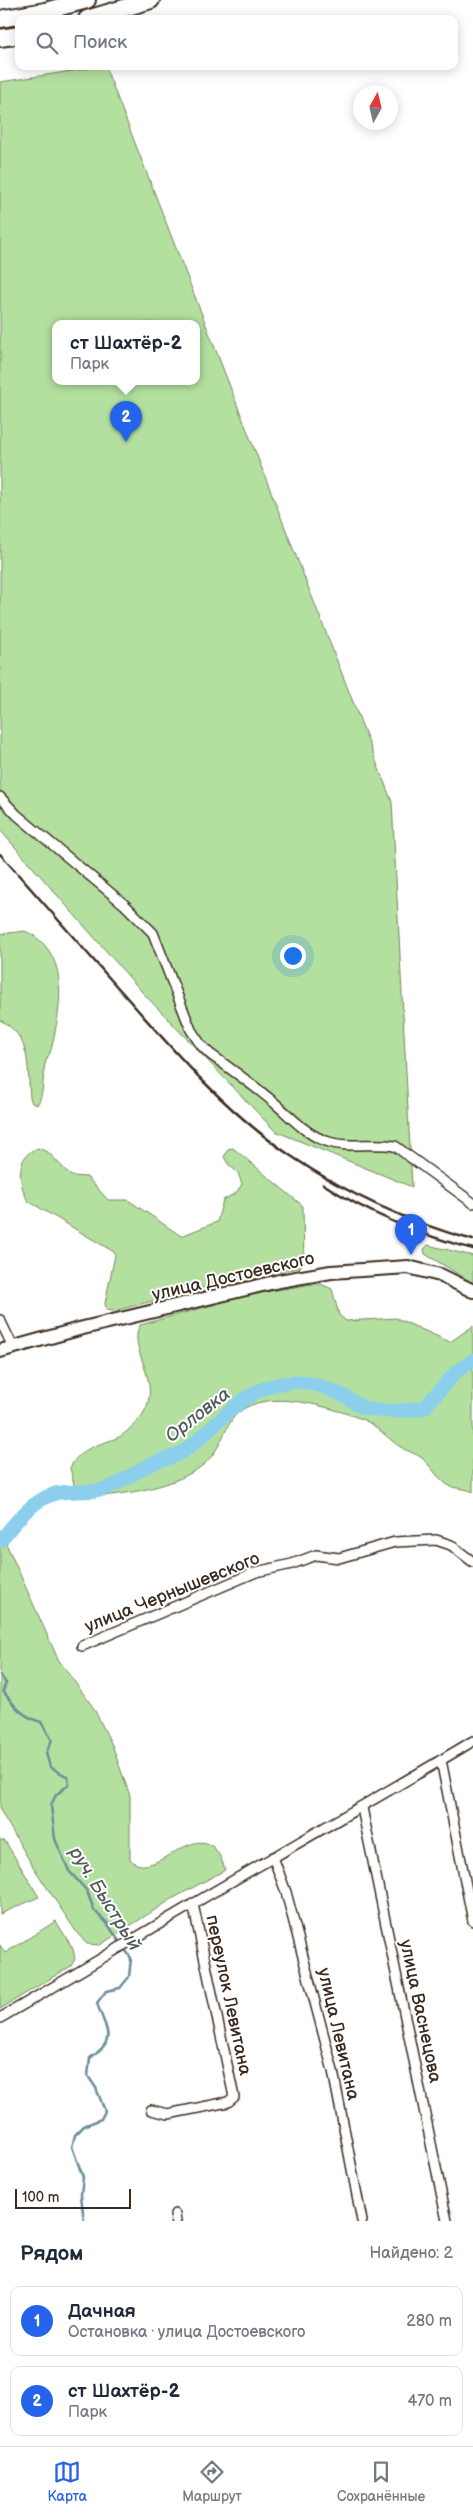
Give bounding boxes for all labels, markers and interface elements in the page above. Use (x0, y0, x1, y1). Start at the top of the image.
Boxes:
search box (15, 15, 458, 70)
icon: search (33, 29, 61, 57)
text: Поиск (73, 31, 127, 54)
north arrow (353, 85, 398, 130)
popup (52, 320, 200, 385)
text: ст Шахтёр-2 (70, 332, 182, 355)
text: Парк (70, 355, 109, 374)
pin: 2 (110, 401, 142, 442)
your location (280, 943, 306, 969)
pin: 1 (395, 1214, 427, 1255)
street label: улица Достоевского (150, 1248, 316, 1305)
water label: Орловка (161, 1383, 235, 1448)
street label: улица Чернышевского (82, 1548, 263, 1637)
water label: руч. Быстрый (63, 1842, 146, 1955)
street label: переулок Левитана (201, 1913, 256, 2078)
street label: улица Васнецова (395, 1938, 446, 2085)
street label: улица Левитана (313, 1966, 364, 2103)
scale bar (15, 2186, 131, 2209)
text: 100 m (22, 2189, 59, 2206)
text: Рядом (20, 2241, 83, 2266)
text: Найдено: 2 (369, 2244, 453, 2263)
text: Дачная (68, 2300, 136, 2323)
text: 1 (34, 2312, 40, 2331)
text: 280 m (406, 2312, 452, 2331)
text: Остановка · улица Достоевского (68, 2323, 305, 2342)
text: ст Шахтёр-2 (68, 2380, 180, 2403)
text: 2 (32, 2392, 42, 2411)
text: 470 m (407, 2392, 452, 2411)
text: Парк (68, 2403, 107, 2422)
tab: Карта (48, 2458, 87, 2505)
tab: Маршрут (182, 2458, 242, 2505)
tab: Сохранённые (337, 2458, 425, 2505)

